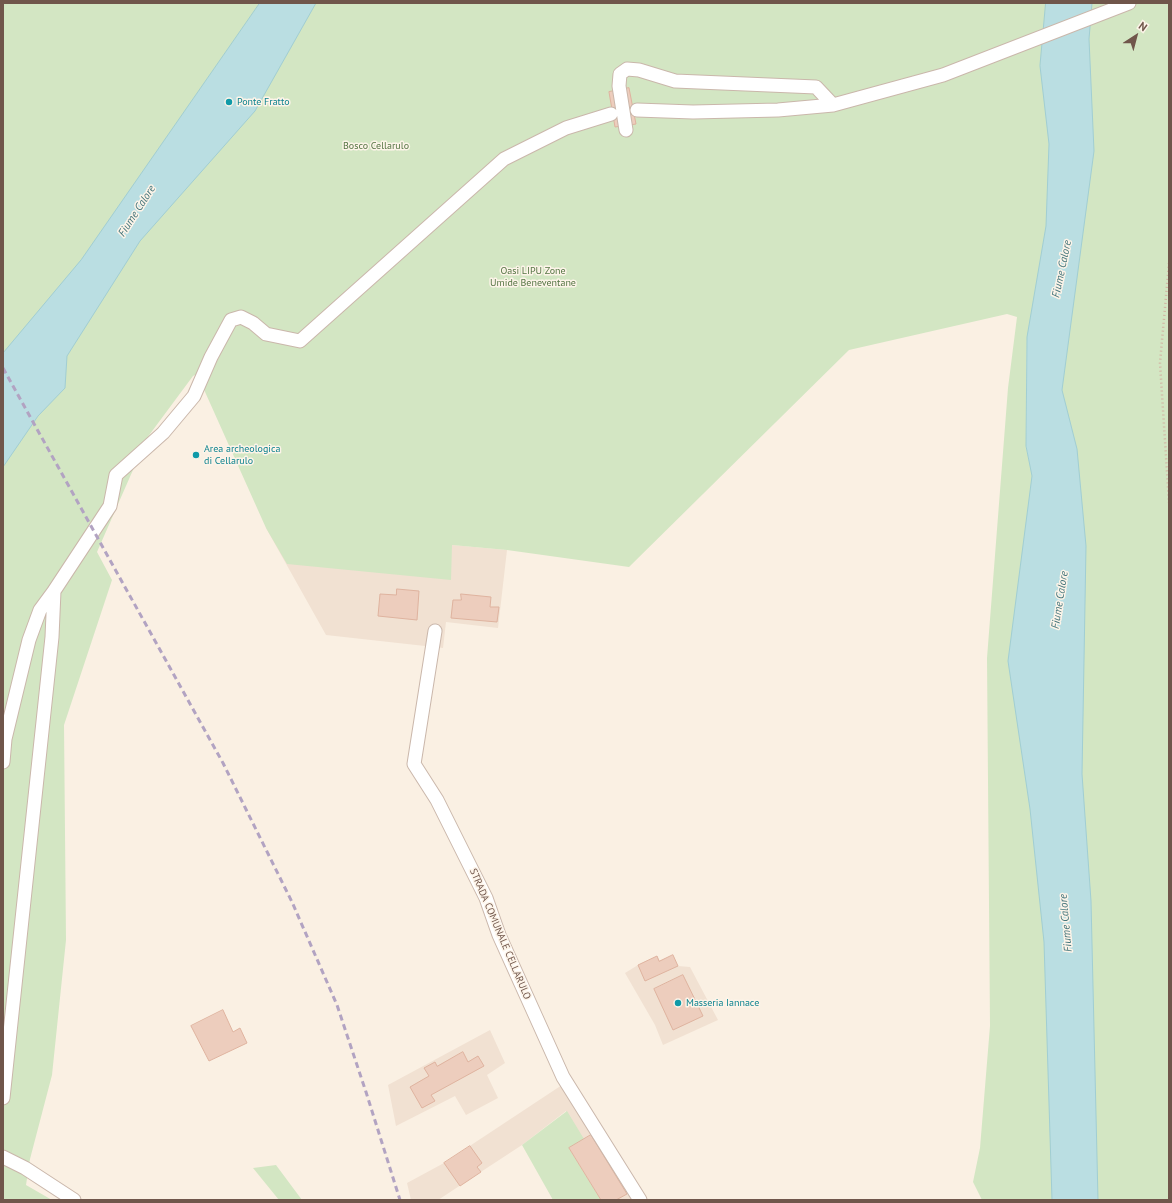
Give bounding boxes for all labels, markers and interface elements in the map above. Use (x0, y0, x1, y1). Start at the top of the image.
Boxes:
north arrow (1116, 16, 1156, 56)
text: N (1136, 18, 1150, 34)
place label: Ponte Fratto (237, 96, 290, 108)
marker: Ponte Fratto (224, 97, 234, 107)
park label: Bosco Cellarulo (343, 140, 409, 152)
water label: Fiume Calore (116, 183, 158, 239)
water label: Fiume Calore (1049, 239, 1075, 299)
park label: Oasi LIPU Zone Umide Beneventane (490, 265, 576, 288)
place label: Area archeologica di Cellarulo (204, 443, 280, 466)
marker: Area archeologica di Cellarulo (191, 450, 201, 460)
water label: Fiume Calore (1049, 570, 1071, 630)
street label: STRADA COMUNALE CELLARULO (467, 867, 533, 1001)
water label: Fiume Calore (1057, 893, 1075, 953)
place label: Masseria Iannace (686, 997, 759, 1009)
marker: Masseria Iannace (673, 998, 683, 1008)

